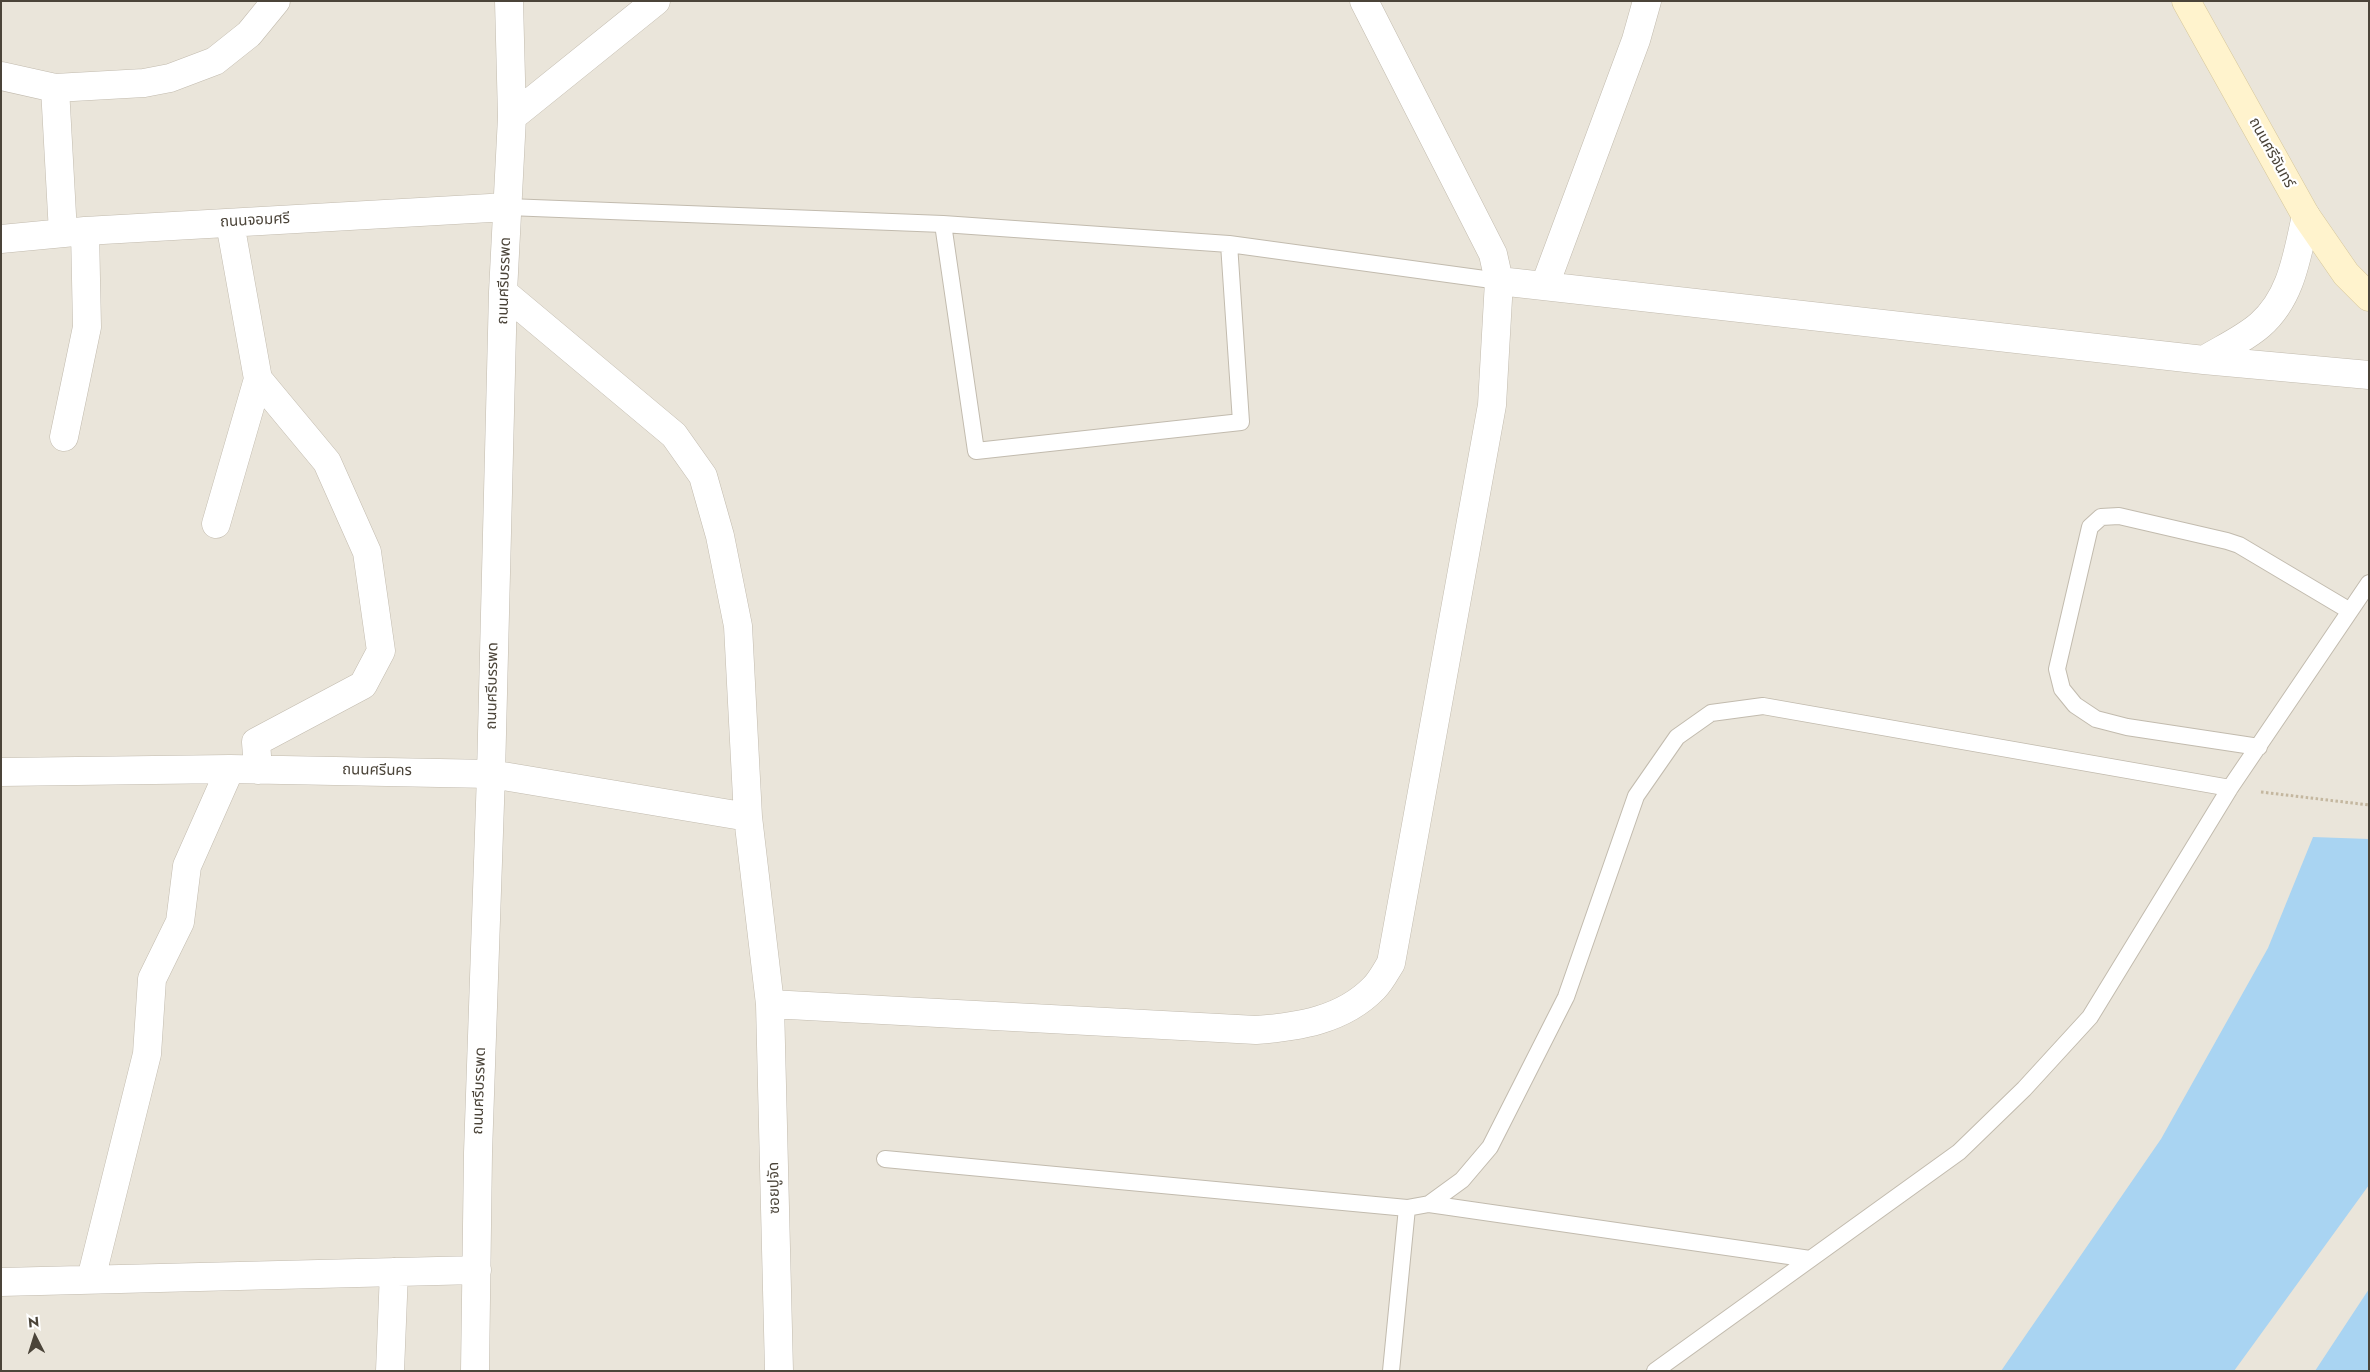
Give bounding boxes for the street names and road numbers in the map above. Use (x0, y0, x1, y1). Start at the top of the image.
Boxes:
street label: ถนนศรีจันทร์ (2244, 115, 2298, 191)
street label: ถนนจอมศรี (220, 210, 290, 232)
street label: ถนนศรีบรรพด (494, 237, 516, 325)
street label: ถนนศรีบรรพด (483, 642, 503, 730)
street label: ถนนศรีนคร (342, 761, 412, 781)
street label: ถนนศรีบรรพด (469, 1047, 491, 1135)
street label: ซอยปูจัด (766, 1162, 784, 1214)

